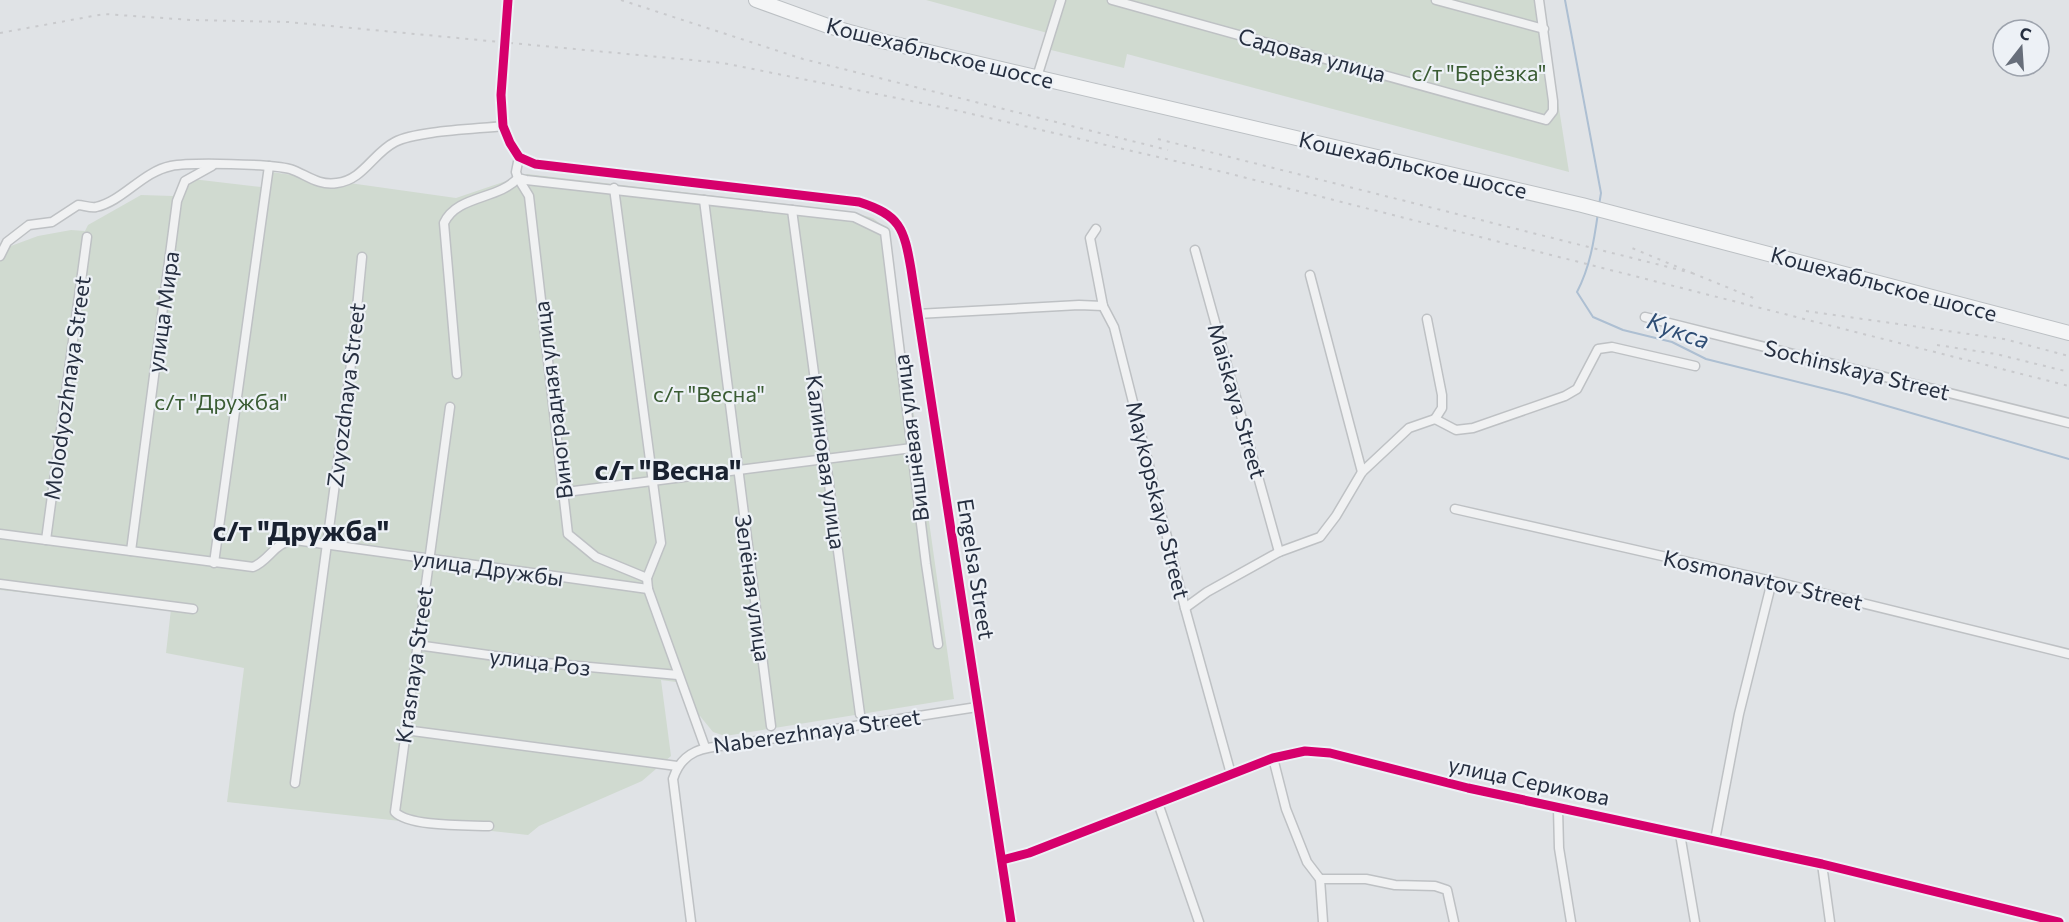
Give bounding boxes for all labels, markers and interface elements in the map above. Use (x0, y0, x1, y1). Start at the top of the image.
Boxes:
street label: Кошехабльское шоссе (824, 11, 1057, 94)
north arrow (1991, 18, 2051, 78)
street label: Садовая улица (1235, 22, 1389, 87)
text: С (2018, 22, 2034, 44)
park label: с/т "Берёзка" (1412, 59, 1546, 86)
street label: Кошехабльское шоссе (1296, 125, 1530, 204)
street label: Кошехабльское шоссе (1768, 240, 2000, 327)
street label: улица Мира (141, 249, 184, 374)
street label: Molodyozhnaya Street (37, 274, 96, 502)
street label: Виноградная улица (527, 300, 578, 501)
street label: Zvyozdnaya Street (321, 301, 370, 489)
water label: Кукса (1643, 305, 1714, 354)
street label: Maiskaya Street (1202, 320, 1273, 482)
street label: Sochinskaya Street (1762, 333, 1953, 406)
street label: Вишнёвая улица (887, 353, 934, 523)
street label: Калиновая улица (801, 373, 852, 551)
park label: с/т "Весна" (653, 380, 765, 407)
park label: с/т "Дружба" (154, 388, 288, 415)
street label: Maykopskaya Street (1121, 398, 1196, 602)
district label: с/т "Весна" (595, 452, 741, 486)
street label: Engelsa Street (952, 496, 1001, 641)
district label: с/т "Дружба" (213, 513, 389, 547)
street label: Зелёная улица (730, 513, 777, 663)
street label: Kosmonavtov Street (1661, 543, 1865, 616)
street label: улица Дружбы (411, 544, 565, 591)
street label: Krasnaya Street (389, 585, 438, 745)
street label: улица Роз (488, 642, 592, 681)
street label: Naberezhnaya Street (711, 703, 922, 758)
street label: улица Серикова (1446, 750, 1612, 811)

